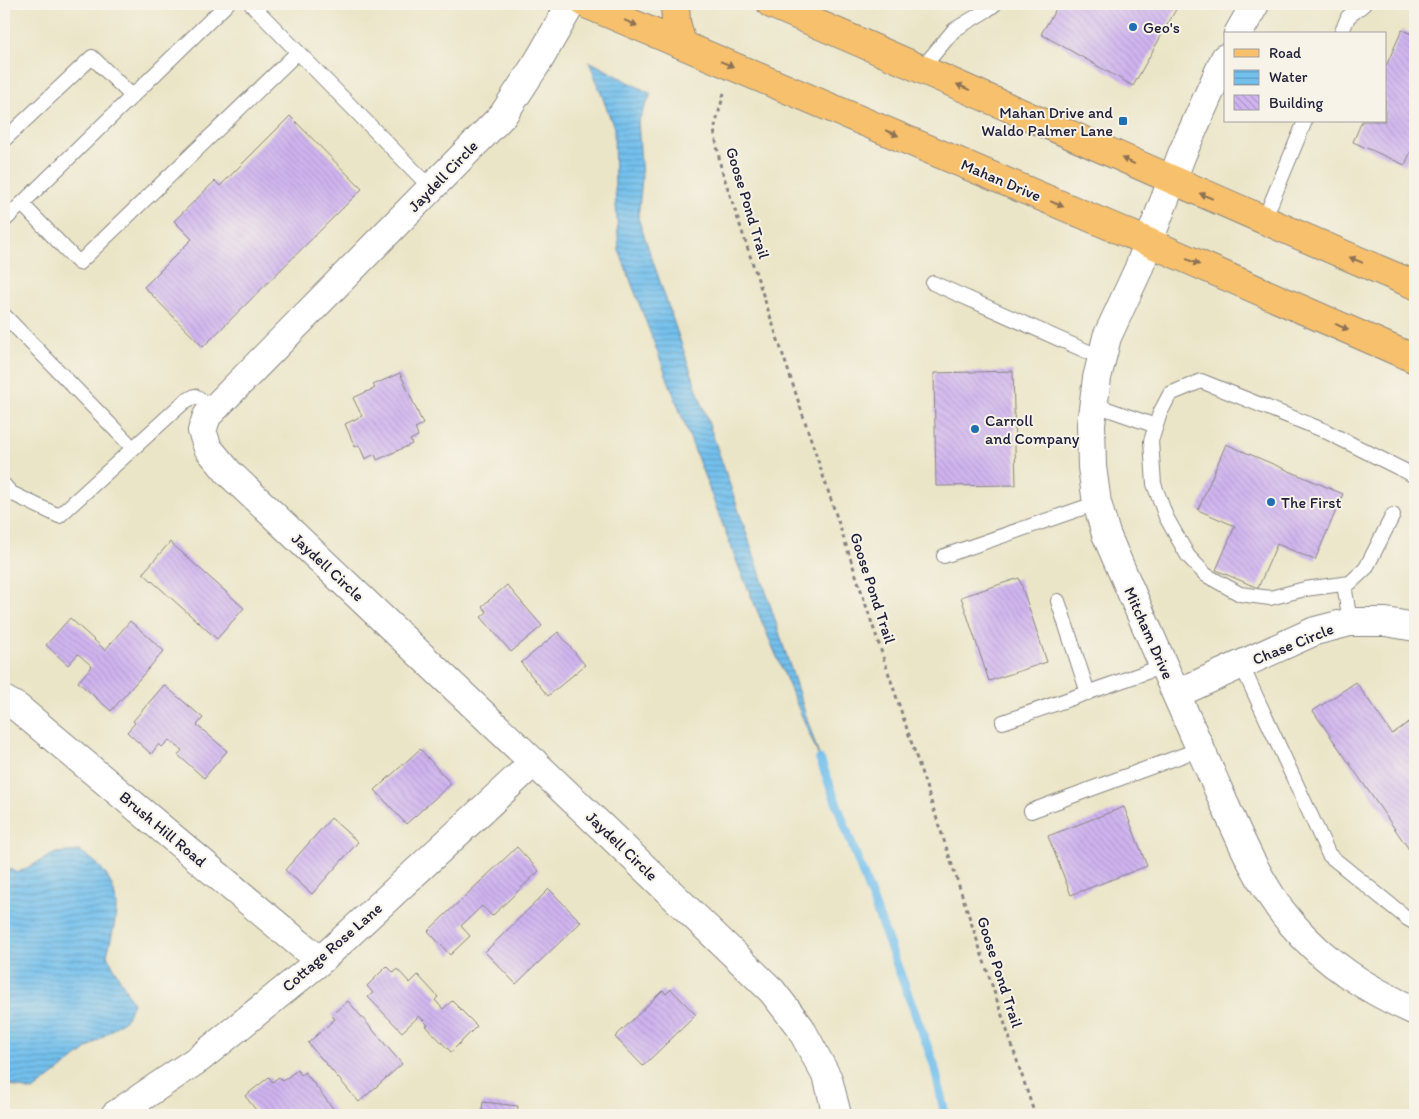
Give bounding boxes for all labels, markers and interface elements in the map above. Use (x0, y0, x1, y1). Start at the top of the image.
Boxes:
place label: Geo's (1143, 18, 1180, 37)
one-way arrow (624, 19, 638, 27)
marker: Geo's (1127, 21, 1139, 33)
legend (1224, 32, 1386, 122)
text: Road (1269, 44, 1302, 62)
one-way arrow (720, 60, 734, 68)
text: Water (1269, 68, 1308, 86)
one-way arrow (956, 83, 971, 92)
text: Building (1269, 94, 1323, 112)
place label: Mahan Drive and Waldo Palmer Lane (981, 103, 1113, 140)
marker: Mahan Drive and Waldo Palmer Lane (1117, 115, 1129, 127)
one-way arrow (885, 130, 899, 138)
street label: Jaydell Circle (404, 136, 482, 216)
street label: Goose Pond Trail (722, 145, 774, 262)
street label: Mahan Drive (958, 155, 1044, 205)
one-way arrow (1121, 156, 1135, 164)
one-way arrow (1199, 191, 1213, 199)
one-way arrow (1050, 200, 1064, 208)
one-way arrow (1349, 255, 1363, 263)
one-way arrow (1186, 258, 1200, 266)
one-way arrow (1335, 323, 1349, 331)
place label: Carroll and Company (985, 411, 1080, 448)
marker: Carroll and Company (969, 423, 981, 435)
place label: The First (1281, 493, 1341, 512)
marker: The First (1265, 496, 1277, 508)
street label: Jaydell Circle (288, 529, 368, 605)
street label: Goose Pond Trail (846, 530, 900, 646)
street label: Mitcham Drive (1120, 584, 1178, 682)
street label: Chase Circle (1250, 619, 1336, 669)
street label: Brush Hill Road (116, 787, 211, 871)
street label: Jaydell Circle (582, 807, 662, 885)
street label: Cottage Rose Lane (278, 898, 386, 996)
street label: Goose Pond Trail (973, 914, 1027, 1030)

